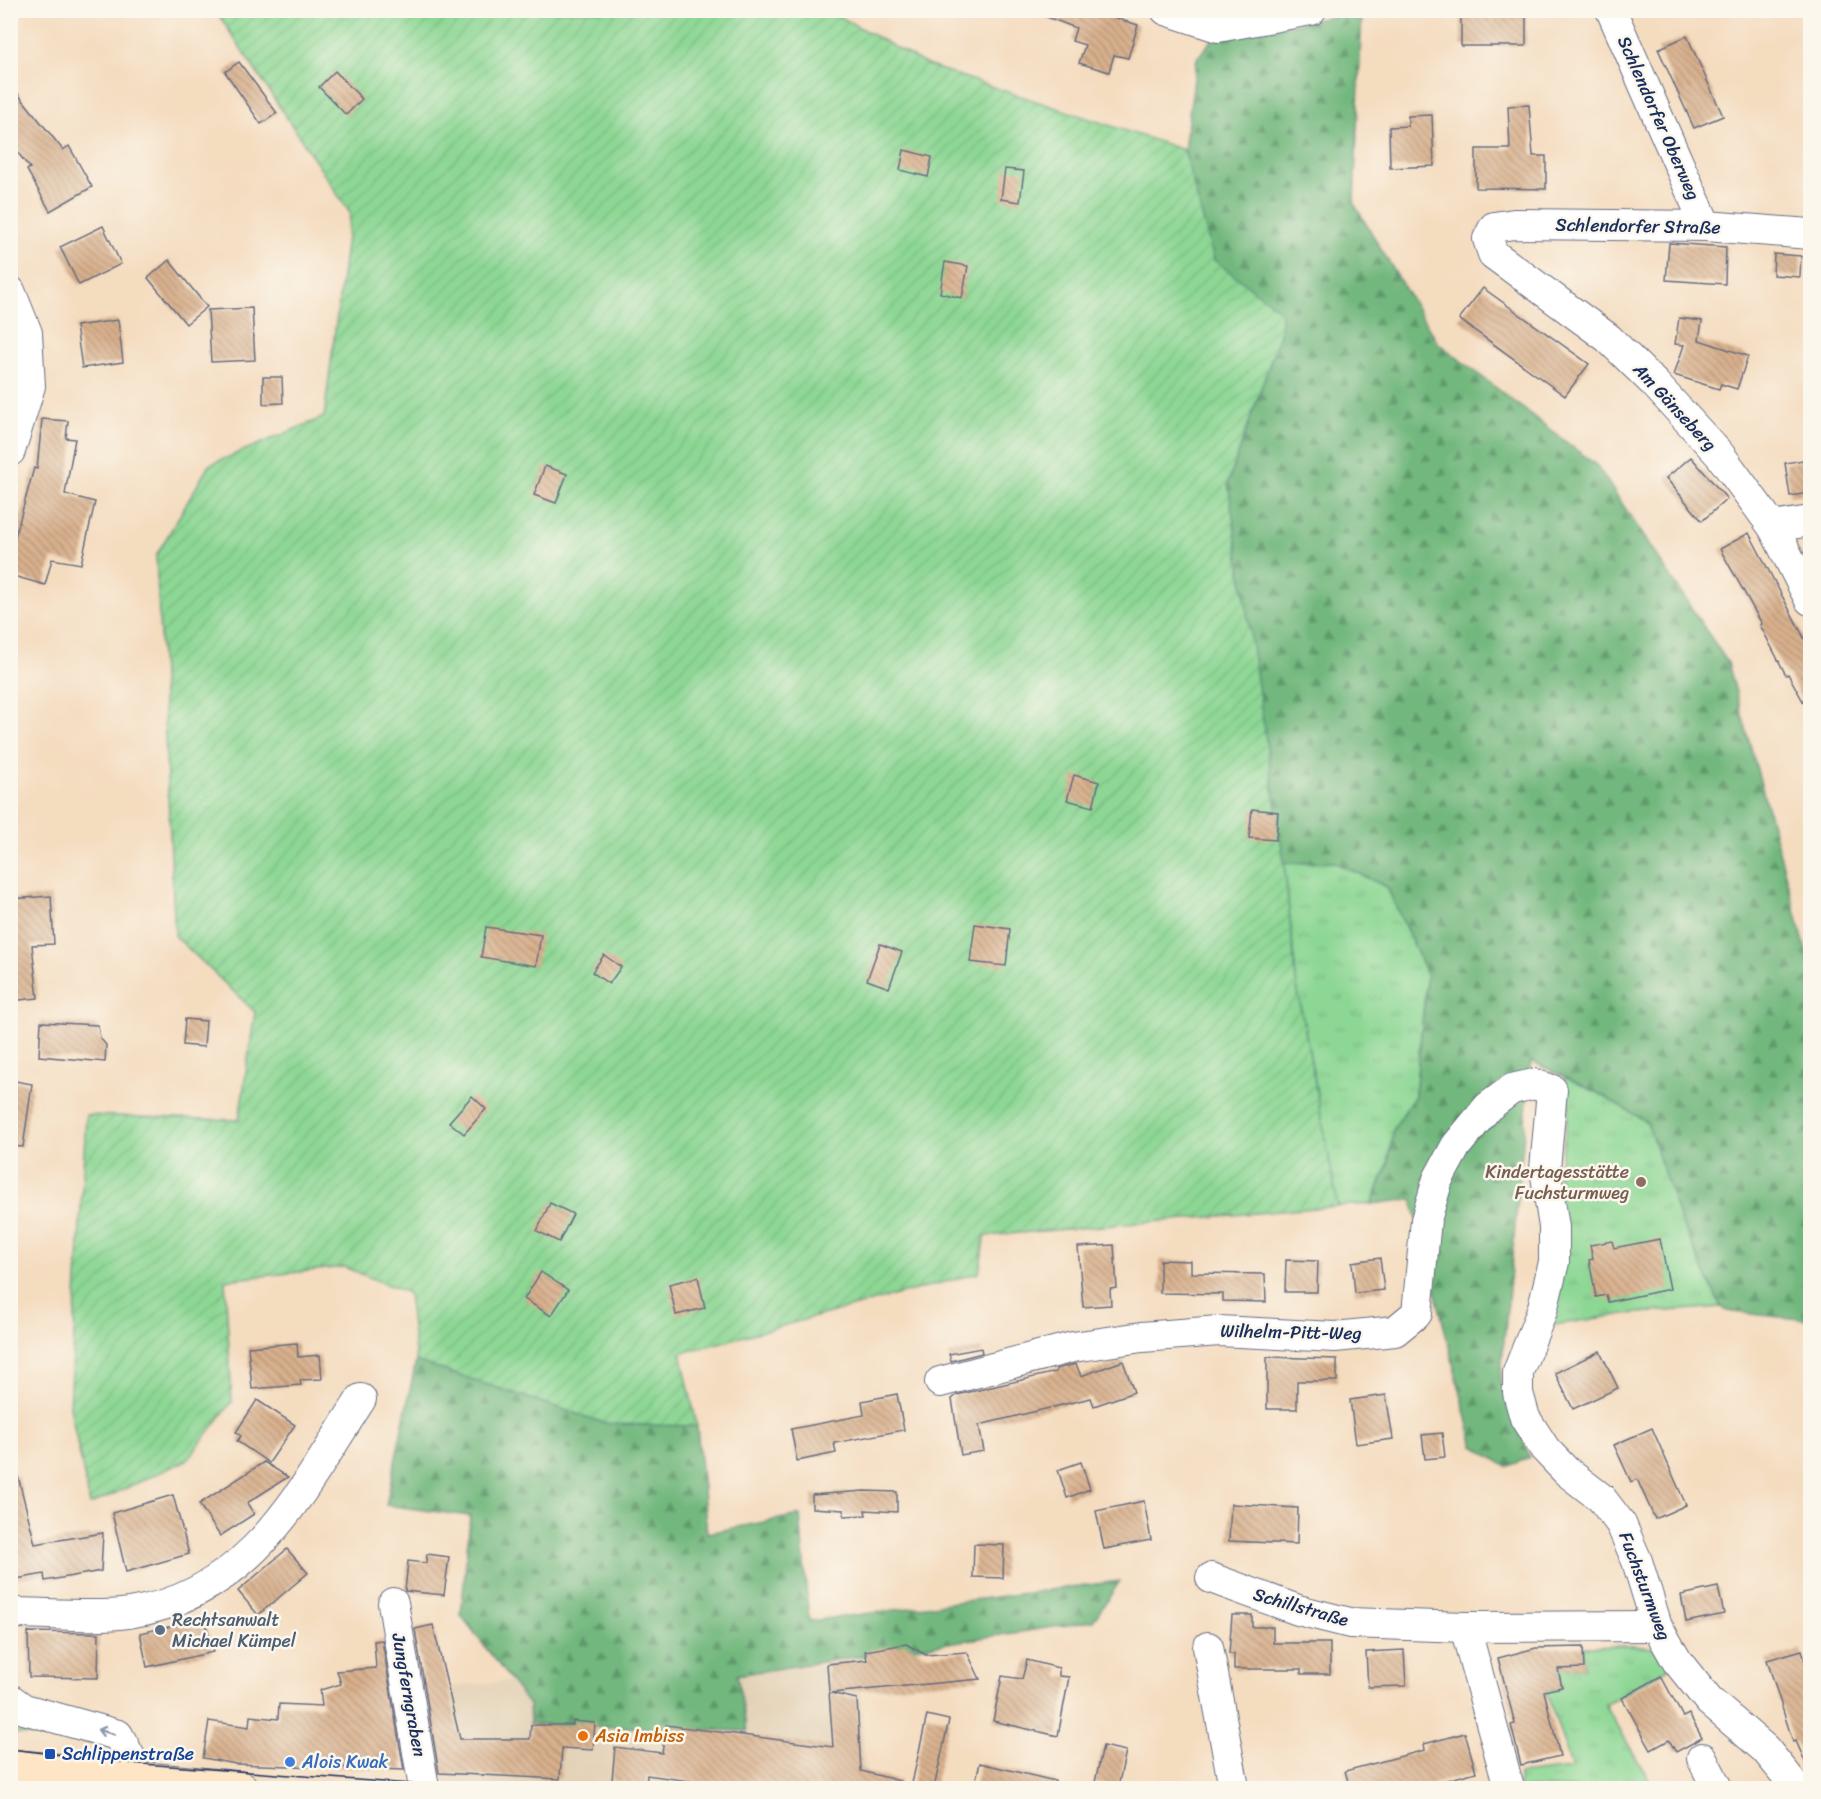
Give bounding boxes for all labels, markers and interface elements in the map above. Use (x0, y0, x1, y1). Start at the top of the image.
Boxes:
street label: Schlendorfer Oberweg (1608, 31, 1710, 205)
street label: Schlendorfer Straße (1555, 209, 1721, 243)
street label: Am Gänseberg (1624, 354, 1725, 459)
place label: Kindertagesstätte Fuchsturmweg (1485, 1156, 1629, 1209)
marker: Kindertagesstätte Fuchsturmweg (1634, 1175, 1648, 1189)
street label: Wilhelm-Pitt-Weg (1220, 1315, 1362, 1349)
street label: Fuchsturmweg (1610, 1527, 1680, 1645)
street label: Schillstraße (1249, 1578, 1353, 1636)
place label: Rechtsanwalt Michael Kümpel (172, 1604, 297, 1657)
marker: Rechtsanwalt Michael Kümpel (153, 1623, 167, 1637)
street label: Jungferngraben (382, 1630, 436, 1760)
place label: Asia Imbiss (594, 1720, 685, 1752)
one-way arrow (97, 1726, 116, 1737)
marker: Asia Imbiss (576, 1729, 590, 1743)
place label: Schlippenstraße (62, 1738, 194, 1770)
place label: Alois Kwak (301, 1746, 388, 1778)
marker: Schlippenstraße (43, 1747, 57, 1761)
marker: Alois Kwak (283, 1755, 297, 1769)

